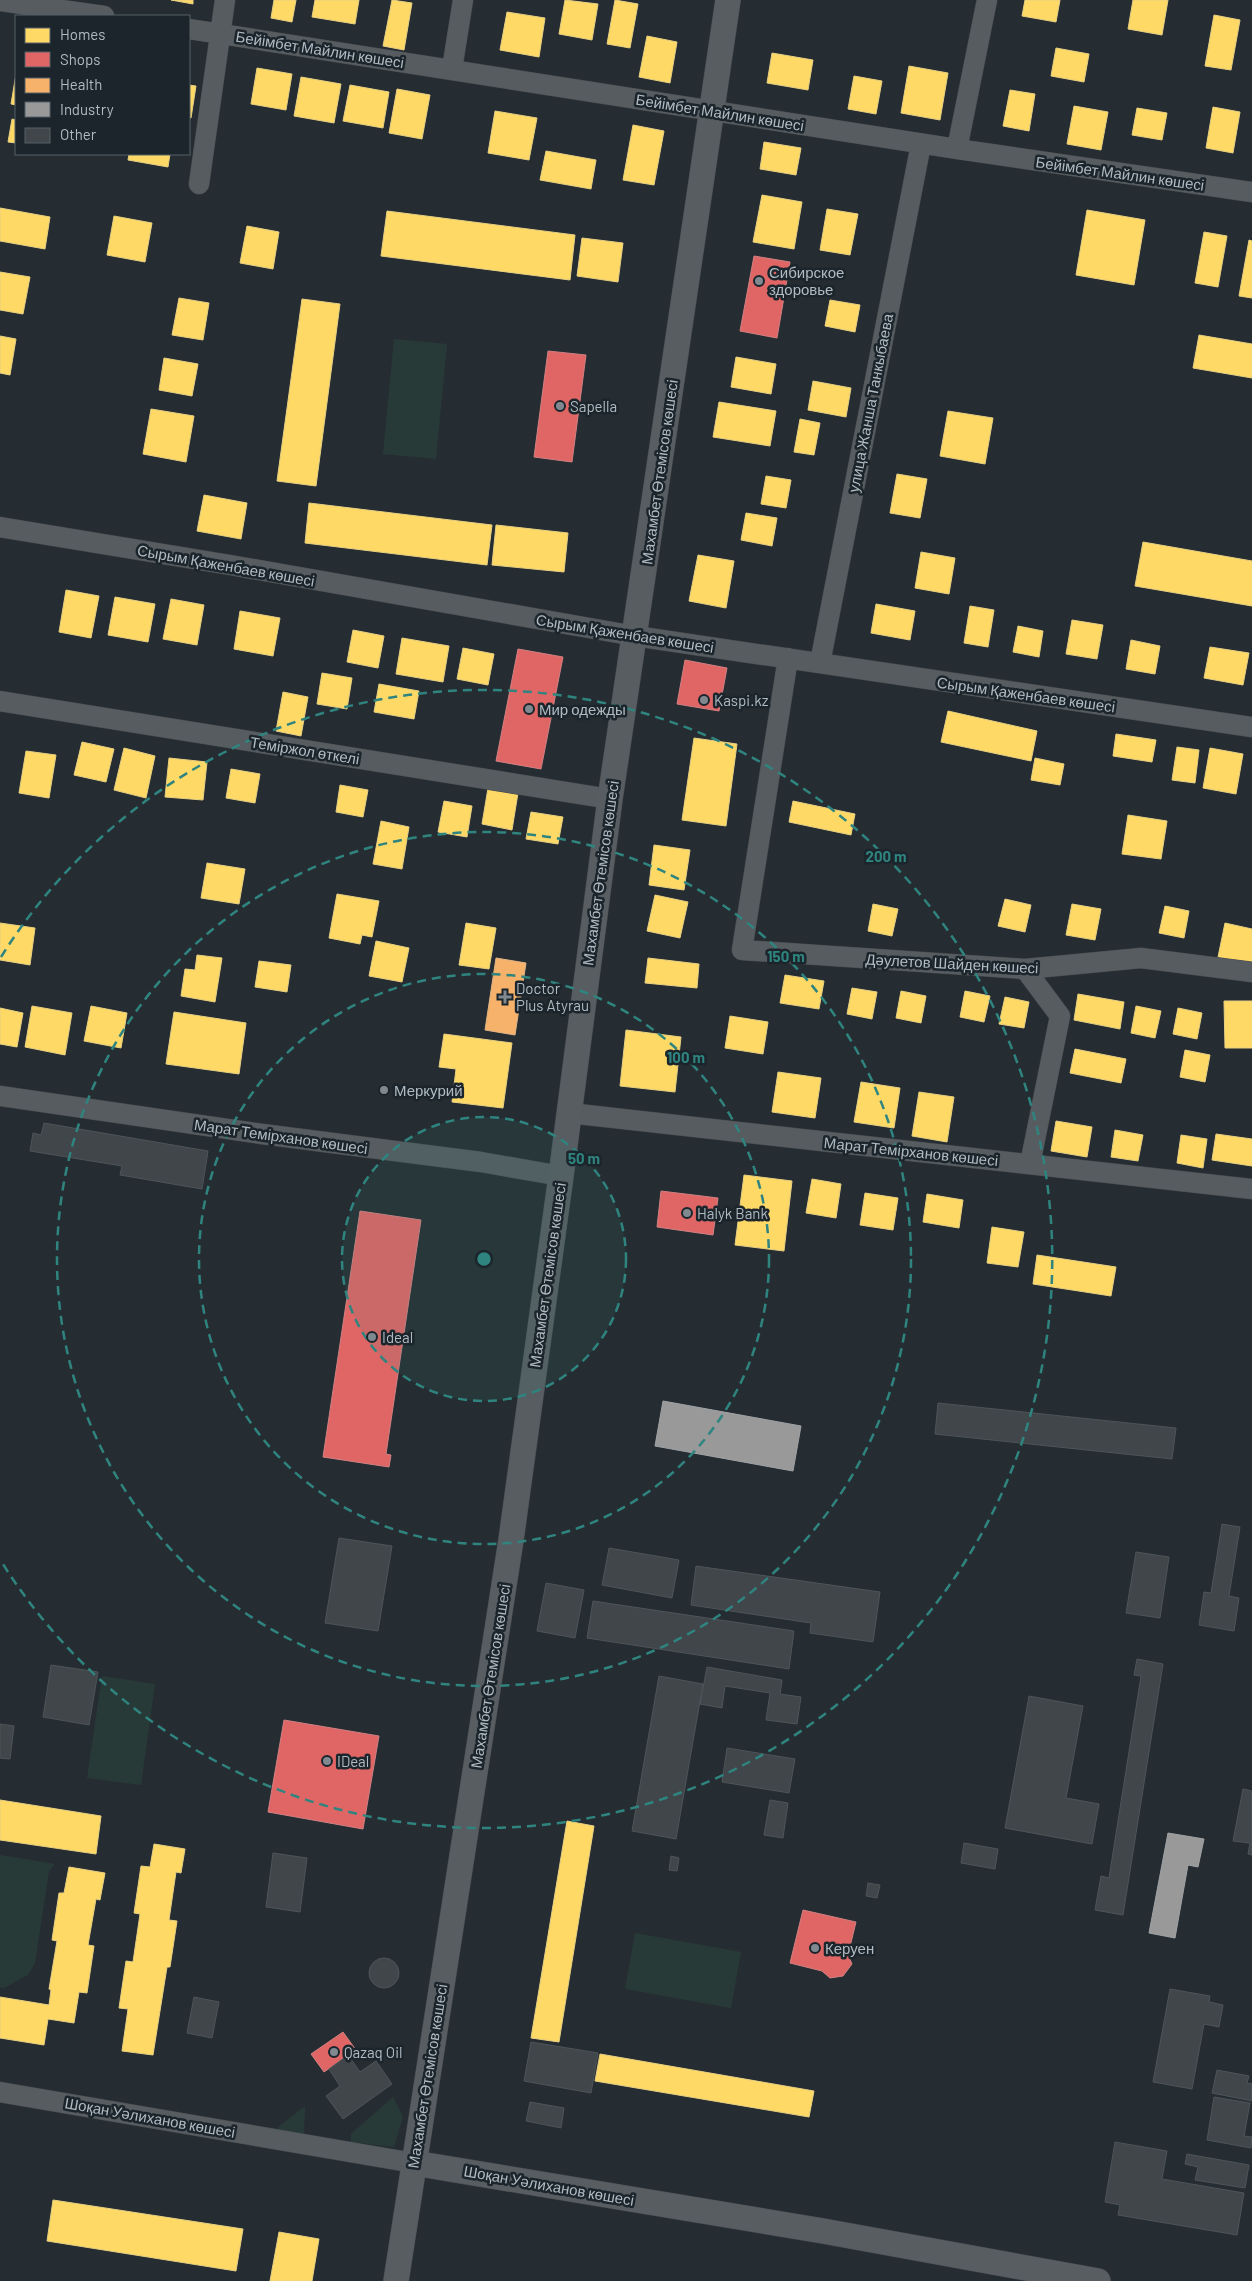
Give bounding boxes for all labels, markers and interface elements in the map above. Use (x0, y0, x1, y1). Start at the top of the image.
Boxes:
legend (15, 15, 190, 155)
text: Homes (60, 25, 105, 43)
street label: Бейімбет Майлин көшесі (235, 27, 405, 71)
text: Shops (60, 50, 100, 68)
text: Health (60, 75, 102, 93)
street label: Бейімбет Майлин көшесі (635, 90, 805, 134)
text: Industry (60, 100, 114, 118)
text: Other (60, 125, 97, 143)
street label: Бейімбет Майлин көшесі (1035, 152, 1205, 194)
place label: Сибирское здоровье (769, 263, 844, 298)
marker: Сибирское здоровье (753, 275, 765, 287)
street label: улица Жанша Танкыбаева (844, 311, 896, 494)
street label: Махамбет Өтемісов көшесі (637, 378, 681, 566)
place label: Sapella (570, 397, 617, 415)
marker: Sapella (554, 400, 566, 412)
street label: Сырым Қаженбаев көшесі (136, 541, 316, 589)
street label: Сырым Қаженбаев көшесі (535, 610, 715, 656)
street label: Сырым Қаженбаев көшесі (936, 673, 1116, 715)
place label: Kaspi.kz (714, 691, 769, 709)
marker: Kaspi.kz (698, 694, 710, 706)
place label: Мир одежды (539, 700, 626, 718)
marker: Мир одежды (523, 703, 535, 715)
street label: Теміржол өткелі (249, 732, 361, 768)
street label: Махамбет Өтемісов көшесі (578, 779, 622, 967)
text: 200 m (865, 847, 907, 865)
text: 150 m (767, 947, 805, 965)
street label: Дәулетов Шайден көшесі (865, 949, 1039, 977)
place label: Doctor Plus Atyrau (516, 979, 589, 1014)
marker: Doctor Plus Atyrau (498, 990, 512, 1004)
text: 100 m (667, 1048, 705, 1066)
place label: Меркурий (394, 1081, 463, 1099)
marker: Меркурий (378, 1084, 390, 1096)
street label: Марат Темірханов көшесі (193, 1115, 369, 1157)
street label: Марат Темірханов көшесі (823, 1133, 999, 1169)
text: 50 m (568, 1149, 600, 1167)
street label: Махамбет Өтемісов көшесі (525, 1181, 569, 1369)
place label: Halyk Bank (697, 1204, 768, 1222)
marker: Halyk Bank (681, 1207, 693, 1219)
centre of rings (475, 1250, 493, 1268)
place label: Ideal (382, 1328, 413, 1346)
marker: Ideal (366, 1331, 378, 1343)
street label: Махамбет Өтемісов көшесі (467, 1583, 513, 1769)
place label: IDeal (337, 1752, 369, 1770)
marker: IDeal (321, 1755, 333, 1767)
place label: Керуен (825, 1939, 874, 1957)
marker: Керуен (809, 1942, 821, 1954)
street label: Махамбет Өтемісов көшесі (404, 1983, 450, 2169)
place label: Qazaq Oil (344, 2043, 402, 2061)
marker: Qazaq Oil (328, 2046, 340, 2058)
street label: Шоқан Уәлиханов көшесі (63, 2093, 237, 2141)
street label: Шоқан Уәлиханов көшесі (462, 2161, 636, 2209)

